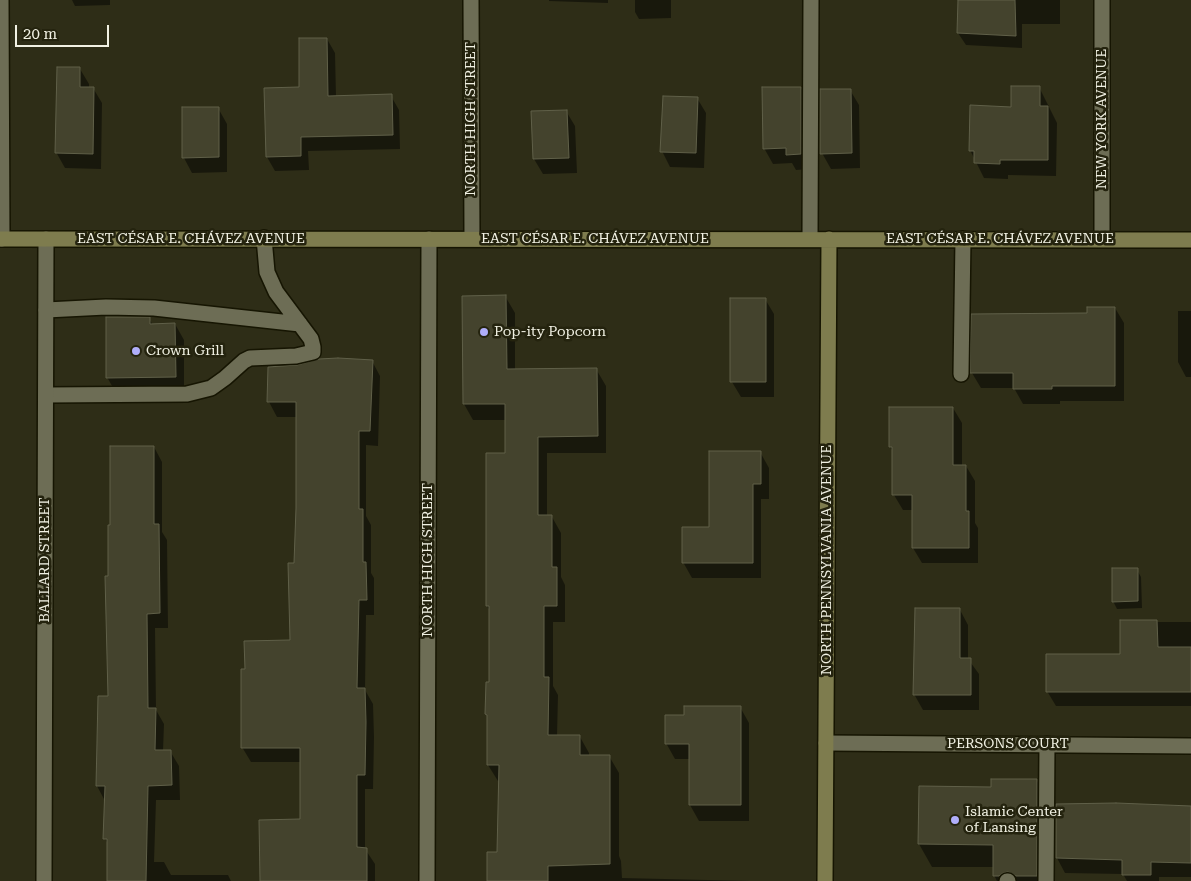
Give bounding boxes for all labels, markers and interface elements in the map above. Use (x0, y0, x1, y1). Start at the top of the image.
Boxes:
scale bar (18, 15, 111, 47)
text: 20 m (23, 25, 57, 43)
street label: NORTH HIGH STREET (463, 42, 479, 196)
street label: NEW YORK AVENUE (1094, 49, 1110, 189)
street label: EAST CÉSAR E. CHÁVEZ AVENUE (77, 231, 305, 247)
street label: EAST CÉSAR E. CHÁVEZ AVENUE (481, 231, 709, 247)
street label: EAST CÉSAR E. CHÁVEZ AVENUE (886, 231, 1114, 247)
place label: Pop-ity Popcorn (494, 324, 606, 340)
marker: Pop-ity Popcorn (478, 326, 490, 338)
place label: Crown Grill (146, 343, 224, 359)
marker: Crown Grill (130, 345, 142, 357)
street label: NORTH PENNSYLVANIA AVENUE (819, 445, 835, 675)
street label: NORTH HIGH STREET (420, 483, 436, 637)
street label: BALLARD STREET (37, 497, 53, 623)
street label: PERSONS COURT (947, 736, 1069, 752)
place label: Islamic Center of Lansing (965, 804, 1063, 836)
marker: Islamic Center of Lansing (949, 814, 961, 826)

